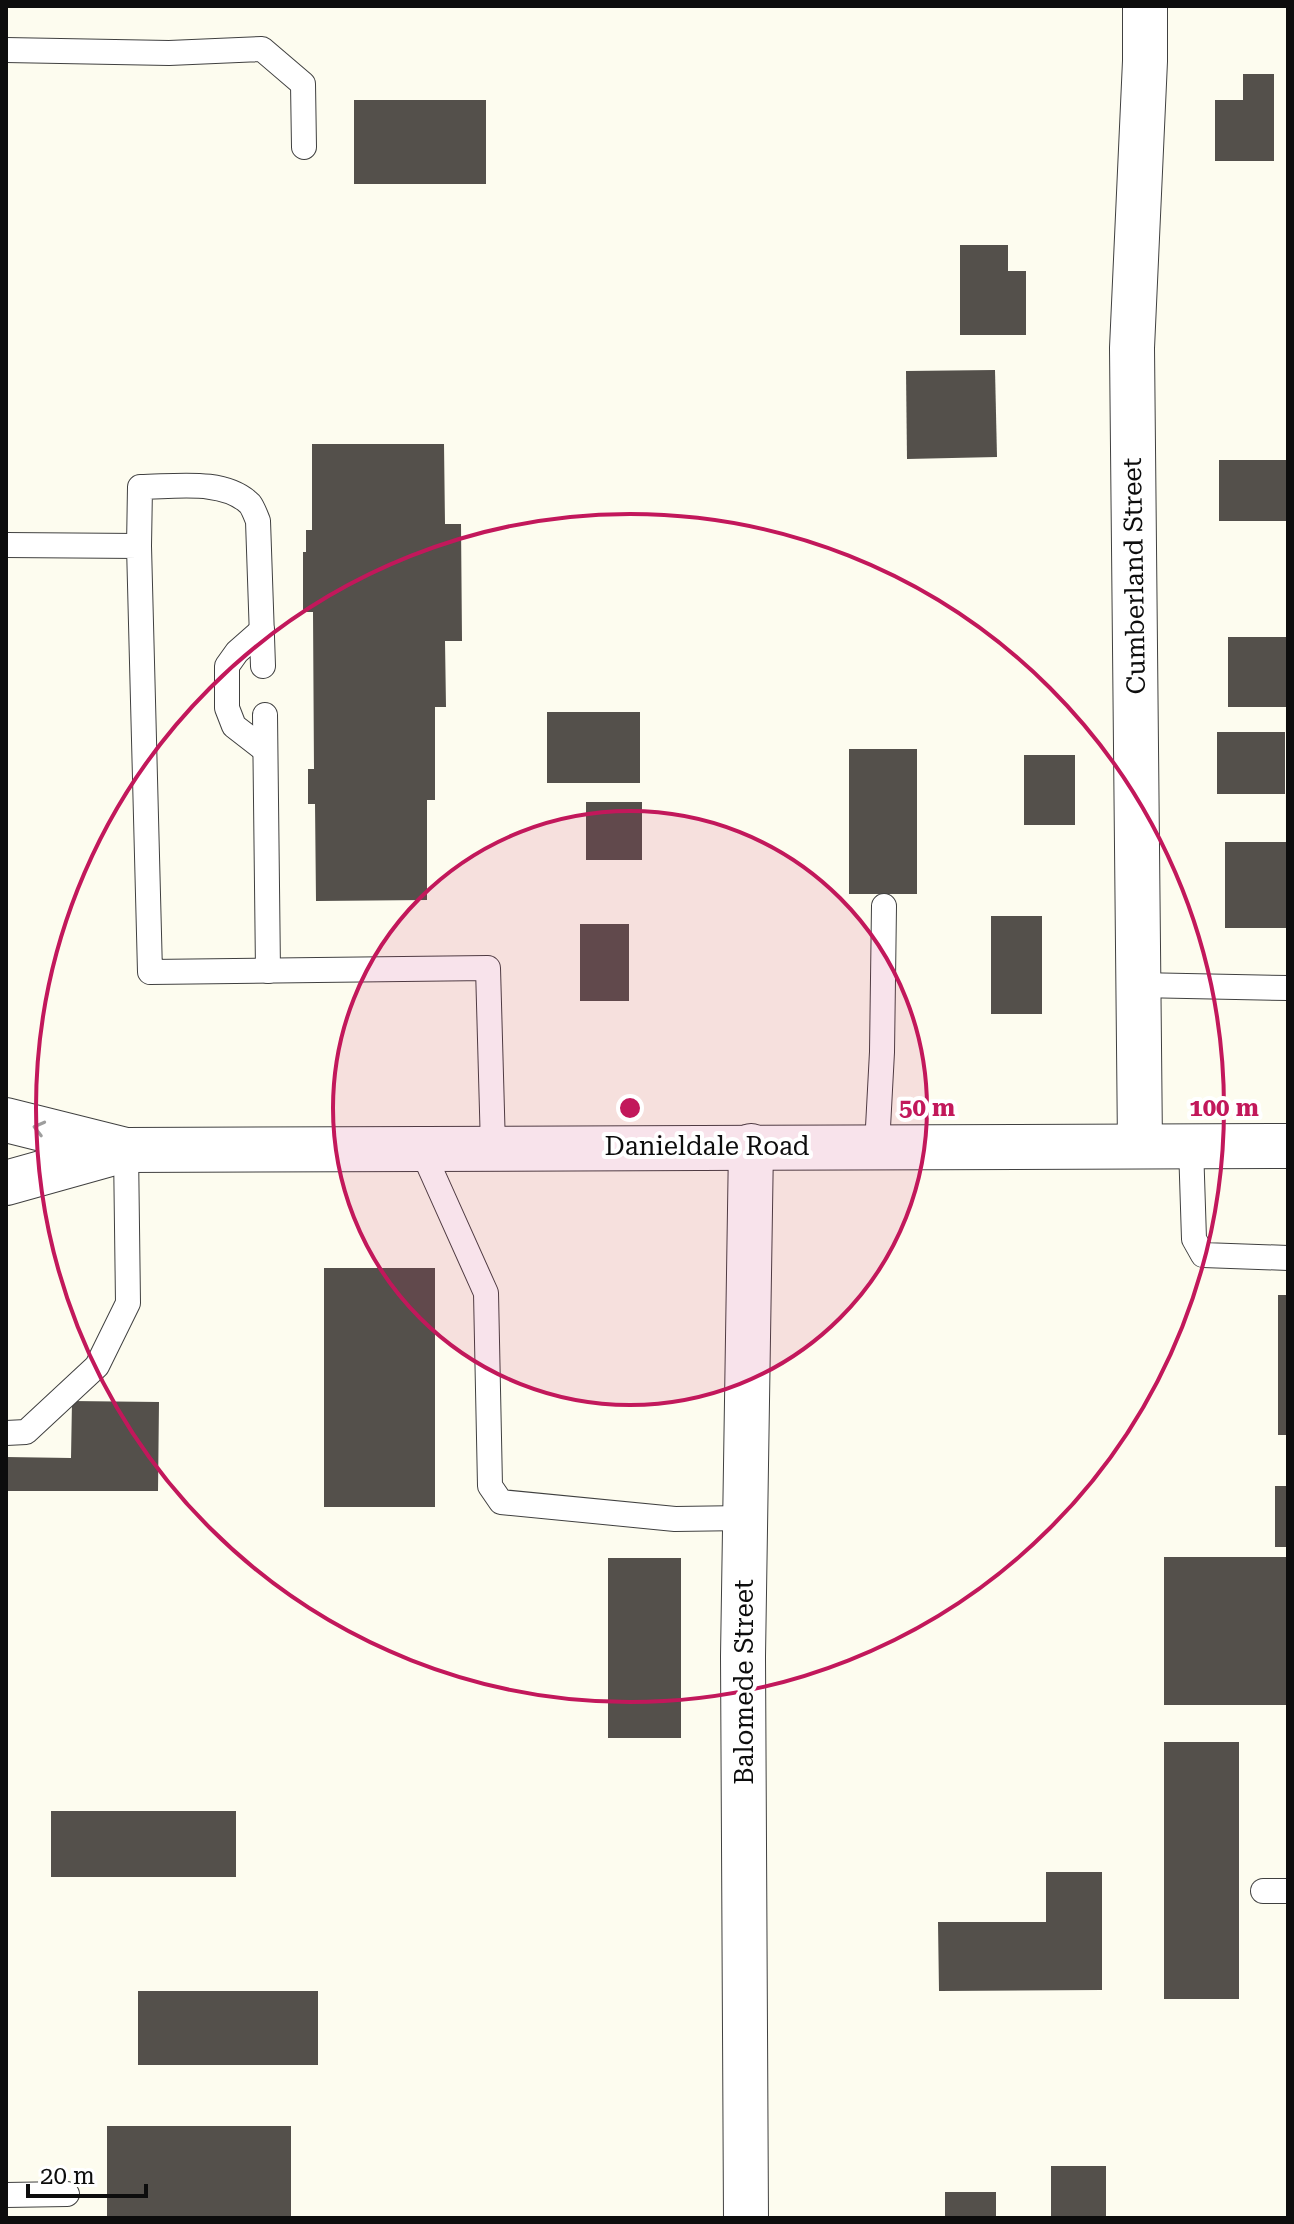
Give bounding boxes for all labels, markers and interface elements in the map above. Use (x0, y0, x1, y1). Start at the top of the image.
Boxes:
street label: Cumberland Street (1117, 457, 1151, 695)
centre of rings (616, 1094, 644, 1122)
text: 50 m (899, 1094, 955, 1122)
text: 100 m (1189, 1094, 1259, 1122)
one-way arrow (33, 1121, 46, 1138)
street label: Danieldale Road (605, 1131, 810, 1161)
street label: Balomede Street (729, 1579, 759, 1785)
scale bar (28, 2148, 146, 2198)
text: 20 m (40, 2162, 95, 2190)

